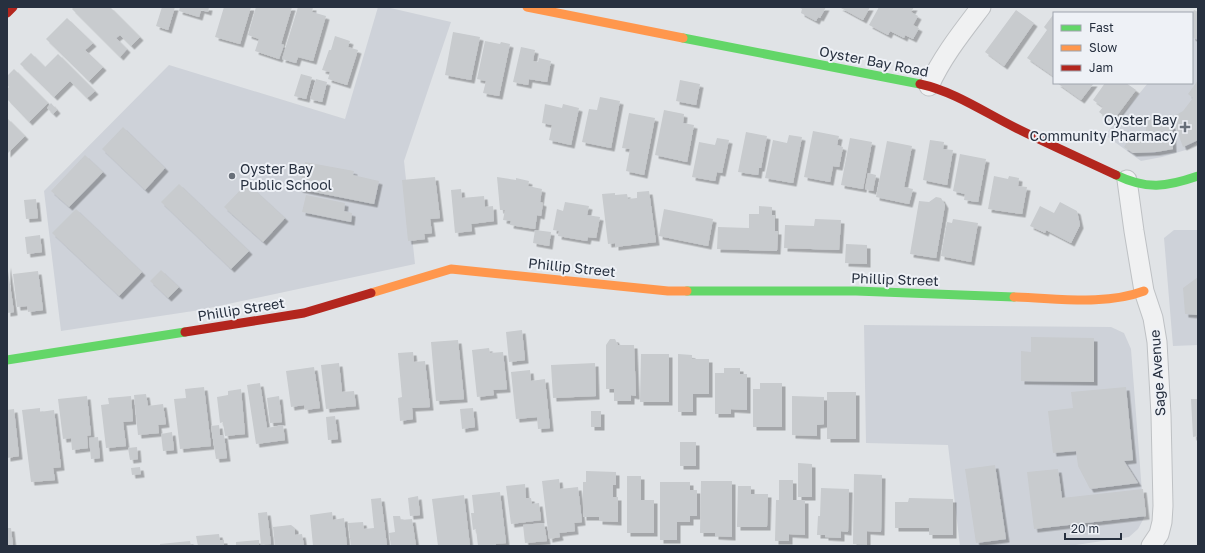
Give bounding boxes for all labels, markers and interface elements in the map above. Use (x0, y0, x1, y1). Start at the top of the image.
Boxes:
legend (1053, 12, 1193, 84)
text: Fast (1089, 20, 1114, 35)
text: Slow (1089, 40, 1117, 55)
street label: Oyster Bay Road (818, 42, 930, 80)
text: Jam (1089, 60, 1113, 75)
place label: Oyster Bay Community Pharmacy (1030, 111, 1177, 144)
marker: Oyster Bay Community Pharmacy (1180, 122, 1190, 132)
place label: Oyster Bay Public School (240, 160, 332, 193)
marker: Oyster Bay Public School (227, 171, 237, 181)
street label: Phillip Street (527, 254, 617, 280)
street label: Phillip Street (851, 269, 939, 289)
street label: Phillip Street (196, 294, 286, 324)
street label: Sage Avenue (1146, 329, 1168, 417)
scale bar (1065, 515, 1121, 541)
text: 20 m (1071, 521, 1099, 536)

